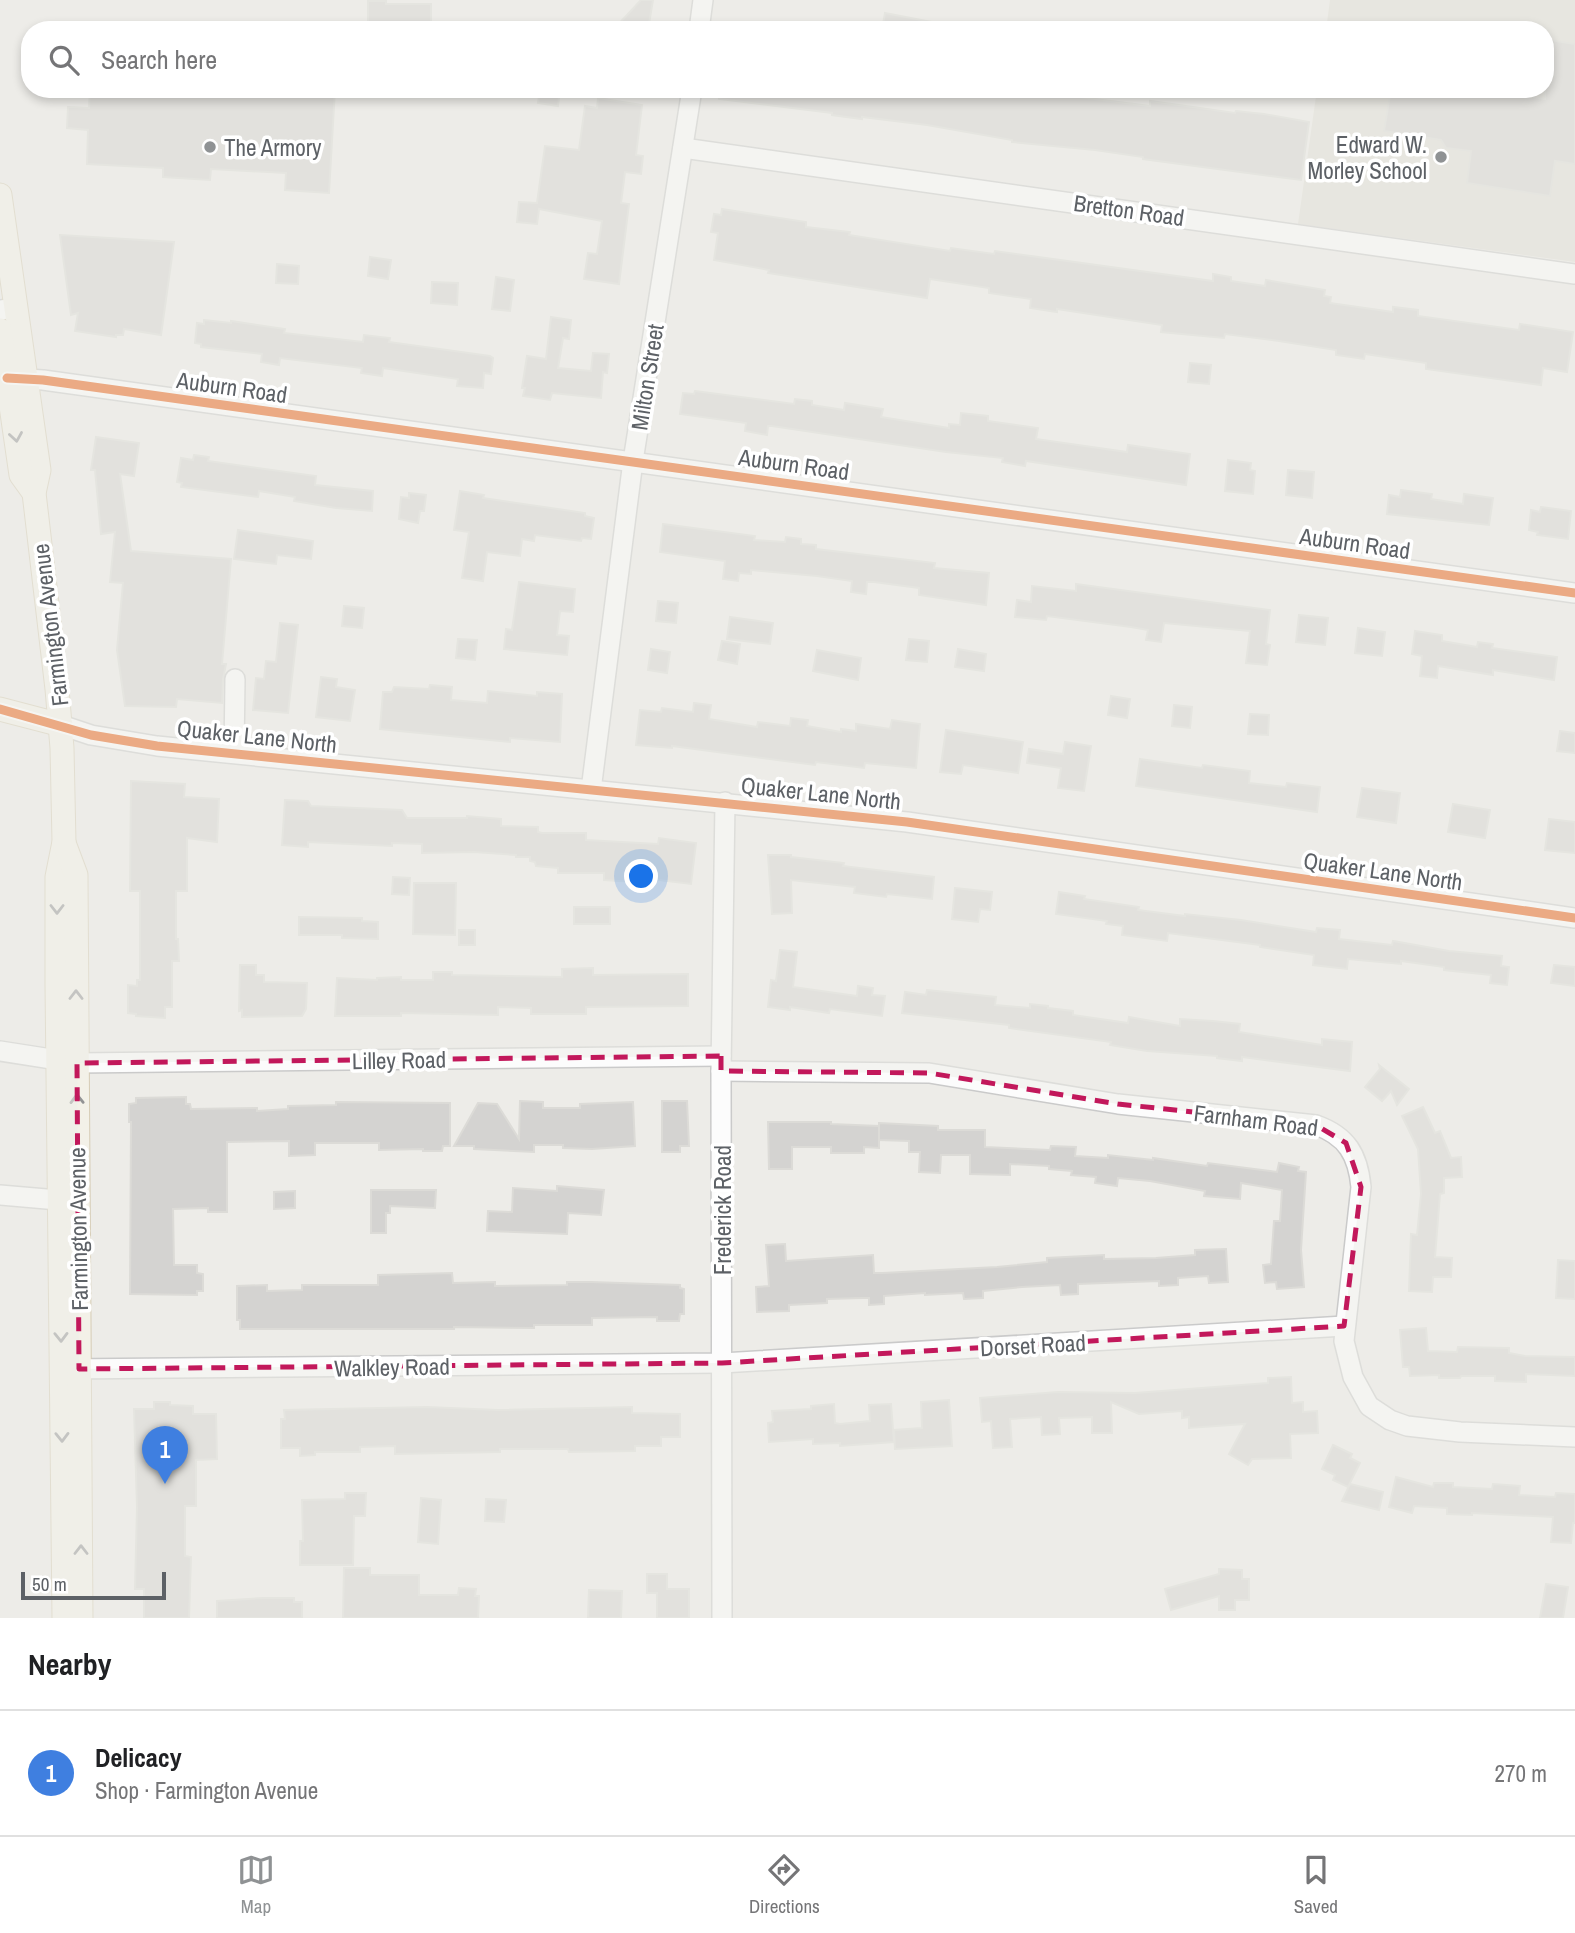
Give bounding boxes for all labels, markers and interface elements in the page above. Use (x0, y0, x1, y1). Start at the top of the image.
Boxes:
search box (21, 21, 1554, 98)
icon: search (45, 41, 83, 79)
text: Search here (101, 42, 217, 77)
place label: Edward W. Morley School (1308, 129, 1427, 186)
place label: The Armory (224, 132, 322, 163)
marker: The Armory (202, 139, 218, 155)
marker: Edward W. Morley School (1433, 149, 1449, 165)
street label: Bretton Road (1072, 187, 1186, 233)
street label: Milton Street (623, 322, 671, 432)
street label: Auburn Road (174, 364, 289, 410)
one-way arrow (8, 431, 23, 443)
street label: Auburn Road (736, 441, 851, 487)
street label: Auburn Road (1297, 520, 1412, 566)
street label: Farmington Avenue (25, 542, 75, 708)
street label: Quaker Lane North (176, 712, 338, 760)
street label: Quaker Lane North (740, 769, 902, 817)
street label: Quaker Lane North (1301, 844, 1465, 898)
your location (624, 859, 658, 893)
one-way arrow (49, 905, 65, 915)
one-way arrow (68, 989, 84, 1000)
street label: Lilley Road (352, 1044, 446, 1076)
one-way arrow (69, 1093, 85, 1103)
street label: Farnham Road (1192, 1097, 1320, 1143)
street label: Frederick Road (707, 1145, 738, 1275)
street label: Farmington Avenue (61, 1147, 95, 1311)
street label: Dorset Road (979, 1327, 1087, 1363)
one-way arrow (53, 1332, 69, 1343)
street label: Walkley Road (334, 1350, 450, 1384)
pin: 1 (142, 1426, 188, 1484)
one-way arrow (55, 1432, 70, 1443)
one-way arrow (73, 1544, 88, 1555)
scale bar (21, 1569, 166, 1601)
text: 50 m (32, 1571, 67, 1597)
text: Nearby (28, 1644, 111, 1684)
text: Delicacy (95, 1740, 182, 1775)
text: 1 (46, 1758, 56, 1789)
text: 270 m (1495, 1758, 1547, 1789)
text: Shop · Farmington Avenue (95, 1775, 318, 1806)
tab: Map (237, 1851, 275, 1919)
tab: Directions (749, 1851, 820, 1919)
tab: Saved (1294, 1851, 1338, 1919)

